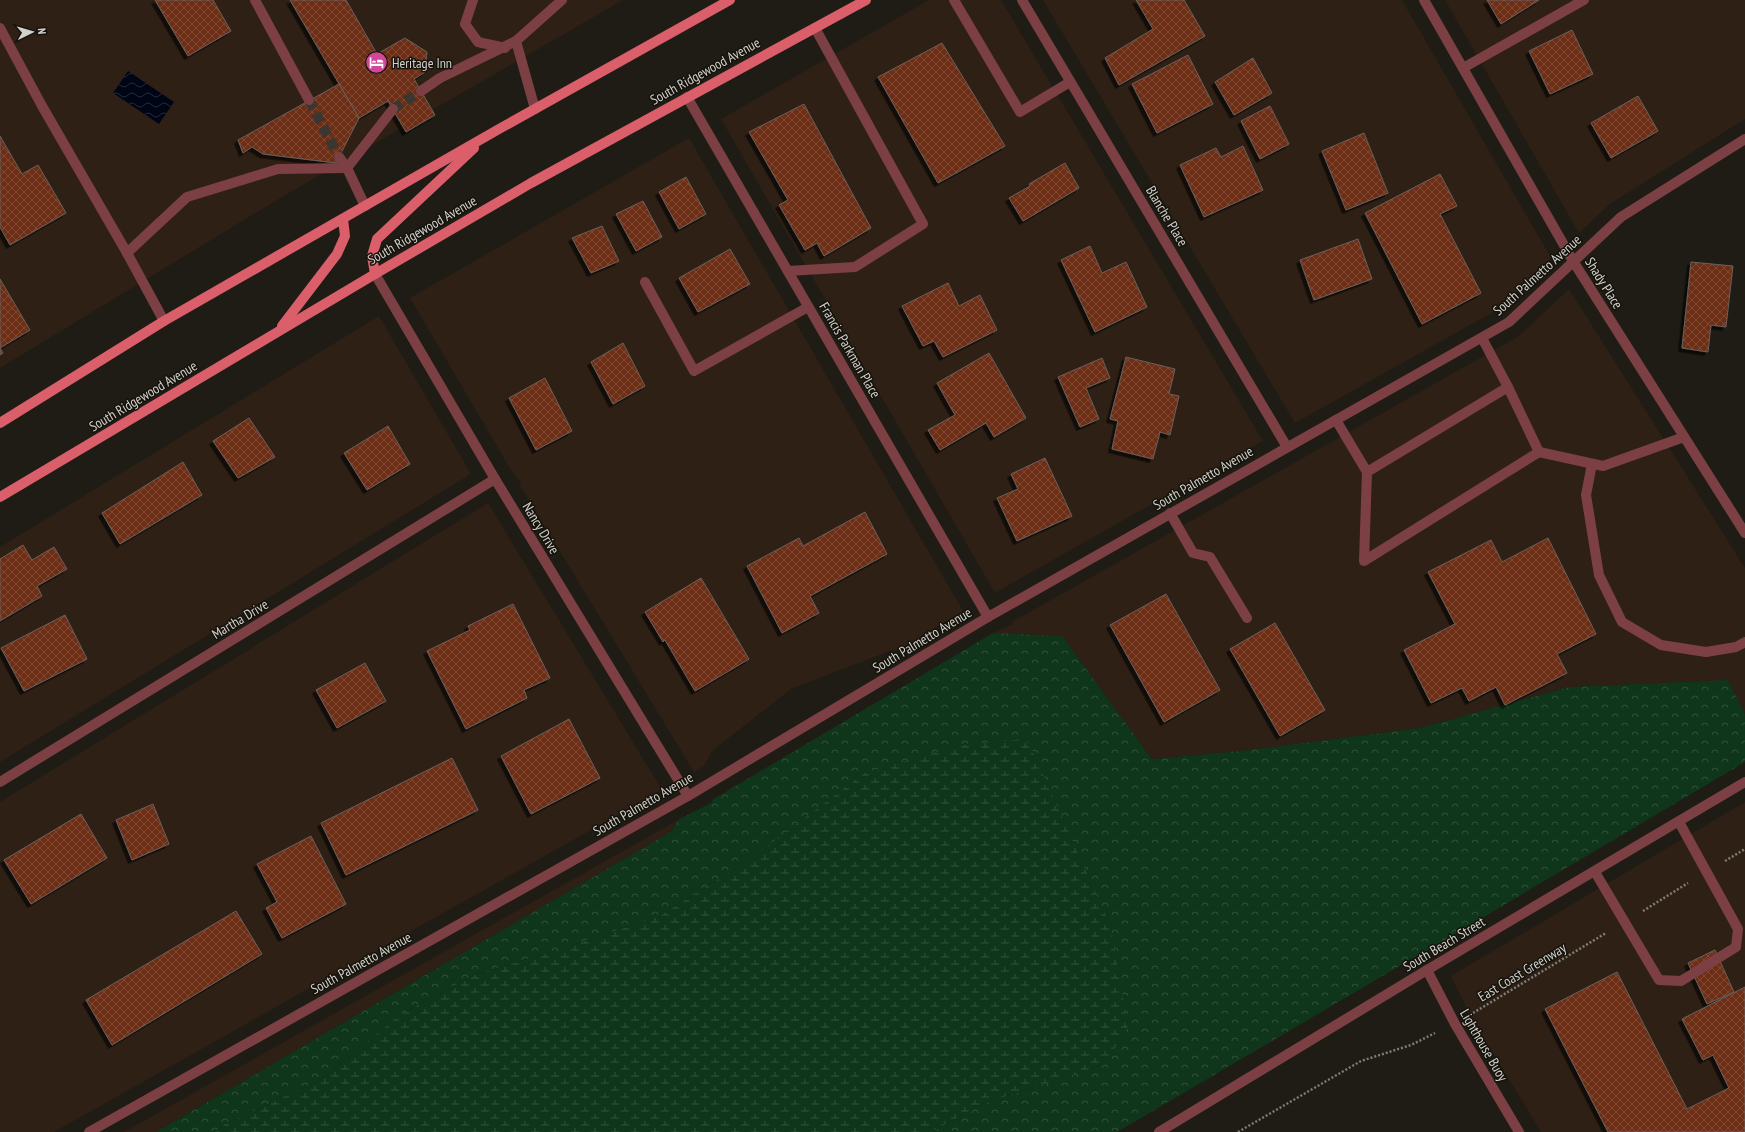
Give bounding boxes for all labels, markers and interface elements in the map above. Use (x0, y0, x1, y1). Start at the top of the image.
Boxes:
north arrow (12, 12, 52, 52)
text: N (35, 28, 49, 35)
street label: South Ridgewood Avenue (647, 33, 763, 109)
hotel icon: Heritage Inn (363, 50, 389, 76)
place label: Heritage Inn (392, 54, 452, 72)
street label: Blanche Place (1142, 183, 1192, 250)
street label: South Ridgewood Avenue (364, 191, 480, 269)
street label: South Palmetto Avenue (1489, 231, 1585, 319)
street label: Shady Place (1581, 254, 1627, 312)
street label: Francis Parkman Place (815, 299, 885, 401)
street label: South Ridgewood Avenue (86, 357, 201, 435)
street label: South Palmetto Avenue (1150, 442, 1256, 514)
street label: Nancy Drive (519, 499, 564, 557)
street label: Martha Drive (208, 595, 272, 643)
street label: South Palmetto Avenue (869, 603, 975, 677)
street label: South Palmetto Avenue (590, 768, 696, 840)
street label: South Beach Street (1400, 912, 1488, 975)
street label: South Palmetto Avenue (307, 928, 415, 998)
street label: East Coast Greenway (1475, 938, 1570, 1005)
street label: Lighthouse Buoy (1456, 1006, 1512, 1085)

